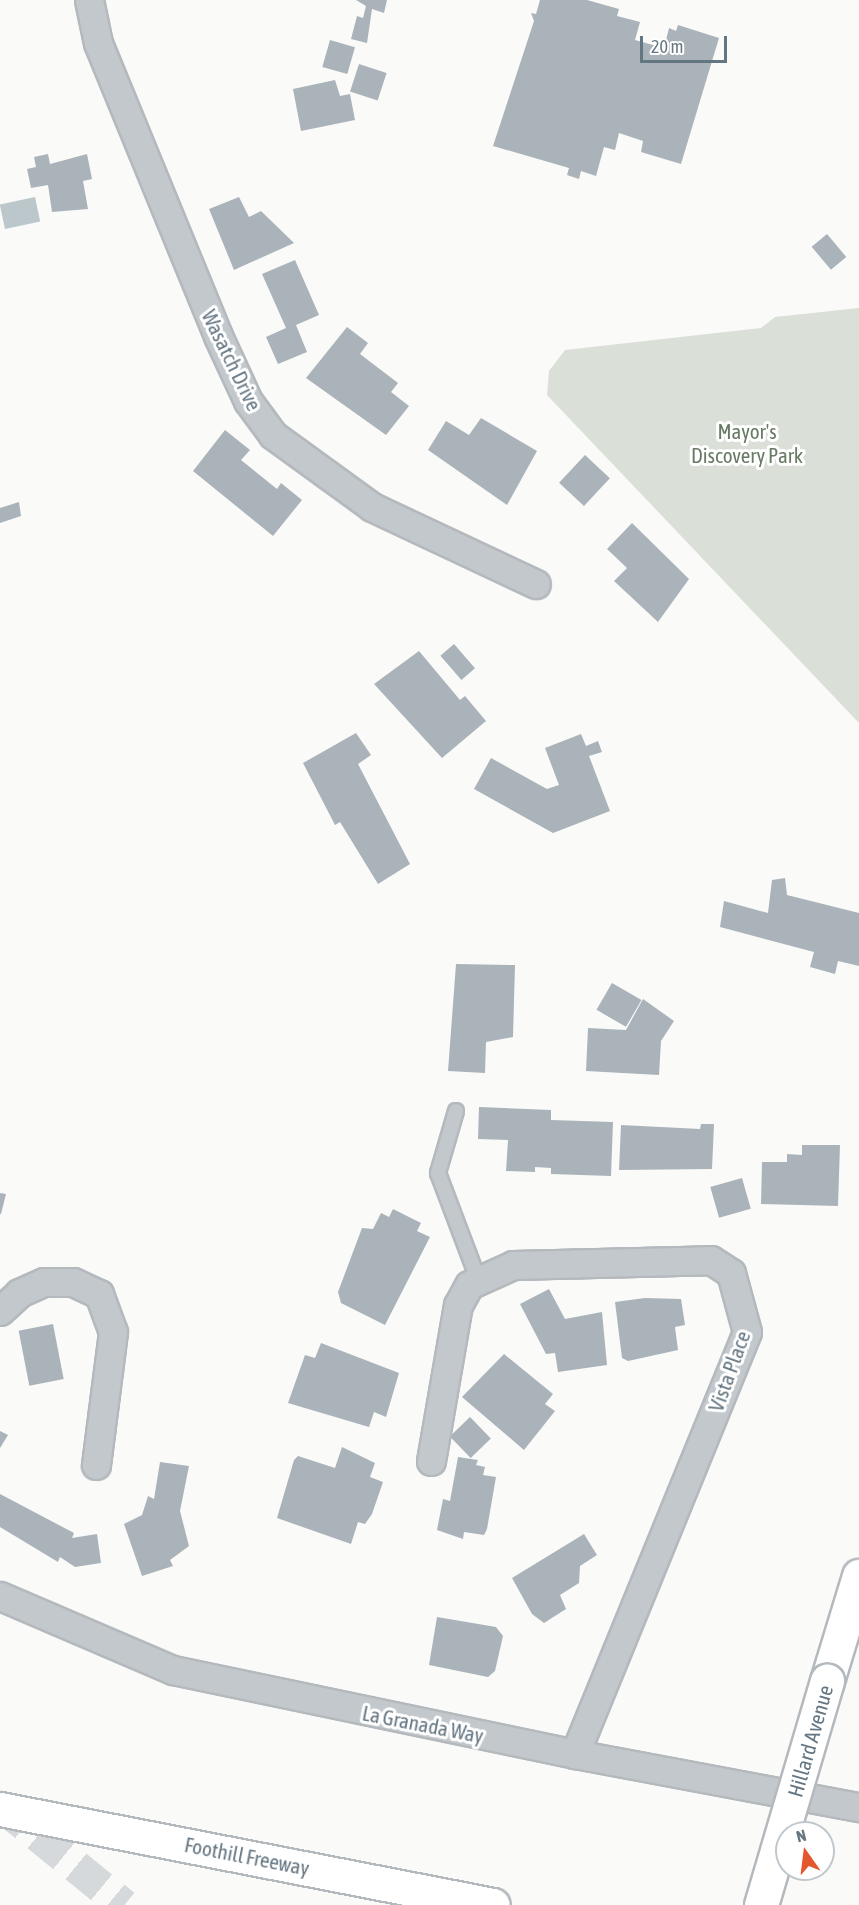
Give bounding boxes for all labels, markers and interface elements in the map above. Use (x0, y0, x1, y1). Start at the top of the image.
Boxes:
scale bar (643, 24, 730, 62)
text: 20 m (651, 36, 683, 57)
street label: Wasatch Drive (197, 306, 267, 414)
park label: Mayor's Discovery Park (691, 418, 803, 468)
street label: Vista Place (703, 1327, 755, 1415)
street label: Hillard Avenue (782, 1682, 838, 1800)
street label: La Granada Way (360, 1700, 486, 1748)
north arrow (775, 1821, 835, 1881)
text: N (794, 1826, 808, 1845)
street label: Foothill Freeway (182, 1832, 312, 1880)

